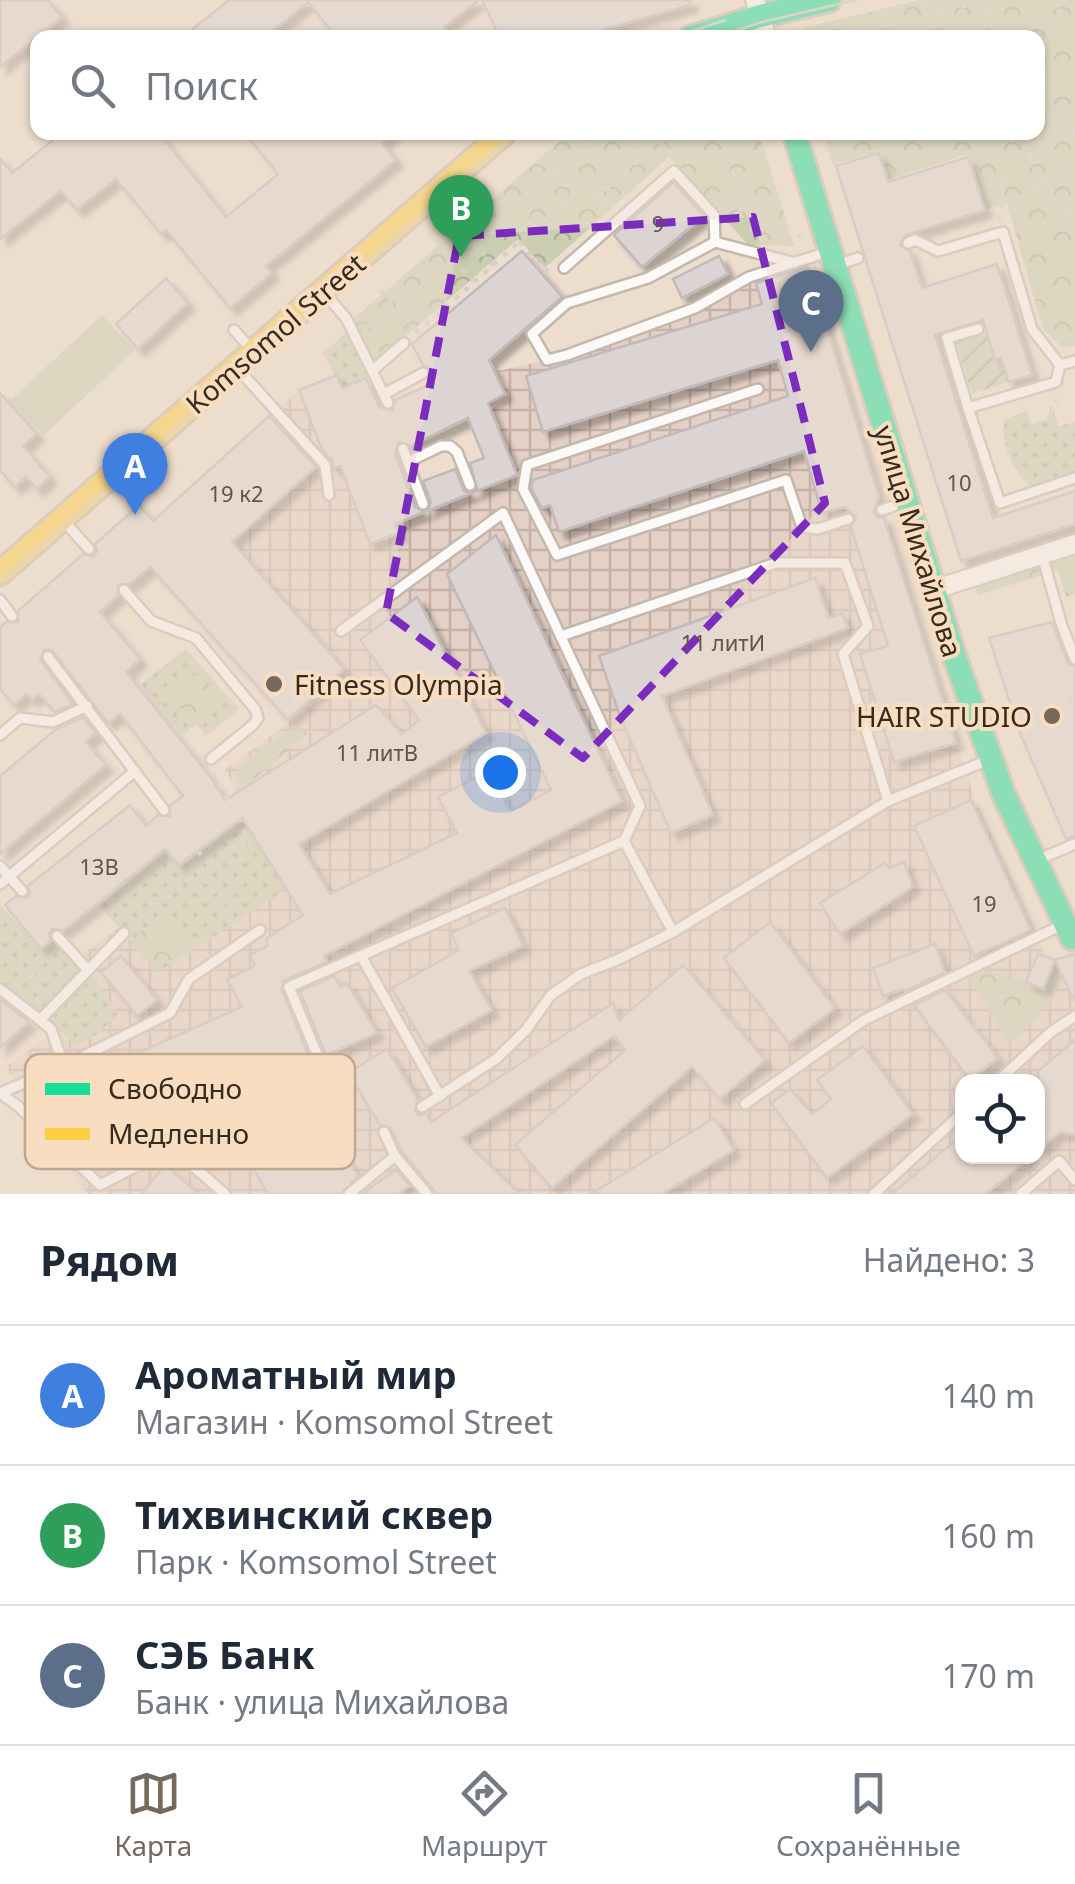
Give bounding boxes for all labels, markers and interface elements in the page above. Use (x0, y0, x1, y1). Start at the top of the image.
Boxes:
search box (30, 30, 1045, 140)
icon: search (65, 58, 120, 113)
text: Поиск (145, 59, 258, 111)
pin: B (428, 174, 494, 257)
house number: 9 (652, 208, 664, 238)
street label: Komsomol Street (177, 244, 373, 422)
pin: C (778, 270, 844, 352)
street label: улица Михайлова (866, 420, 972, 662)
pin: A (102, 432, 168, 515)
house number: 10 (946, 467, 972, 497)
house number: 19 к2 (208, 478, 264, 508)
house number: 11 литИ (681, 627, 765, 657)
place label: Fitness Olympia (294, 665, 503, 703)
marker: Fitness Olympia (263, 673, 285, 695)
place label: HAIR STUDIO (856, 697, 1032, 735)
marker: HAIR STUDIO (1041, 705, 1063, 727)
house number: 11 литВ (336, 737, 418, 767)
your location (475, 747, 526, 798)
house number: 13В (79, 851, 119, 881)
house number: 19 (971, 888, 997, 918)
legend (25, 1054, 355, 1169)
text: Свободно (108, 1069, 242, 1107)
map controls (955, 1074, 1045, 1164)
button: locate (955, 1074, 1045, 1164)
text: Медленно (108, 1114, 249, 1152)
text: Рядом (40, 1231, 179, 1288)
text: Найдено: 3 (863, 1238, 1035, 1281)
text: Ароматный мир (135, 1348, 457, 1400)
text: A (61, 1374, 84, 1417)
text: 140 m (942, 1374, 1035, 1417)
text: Магазин · Komsomol Street (135, 1400, 553, 1443)
text: Тихвинский сквер (135, 1488, 493, 1540)
text: B (62, 1514, 83, 1557)
text: 160 m (942, 1514, 1035, 1557)
text: Парк · Komsomol Street (135, 1540, 497, 1583)
text: СЭБ Банк (135, 1628, 315, 1680)
text: C (62, 1654, 83, 1697)
text: 170 m (942, 1654, 1035, 1697)
text: Банк · улица Михайлова (135, 1680, 509, 1723)
tab: Карта (114, 1766, 192, 1864)
tab: Маршрут (421, 1766, 548, 1864)
tab: Сохранённые (776, 1766, 961, 1864)

